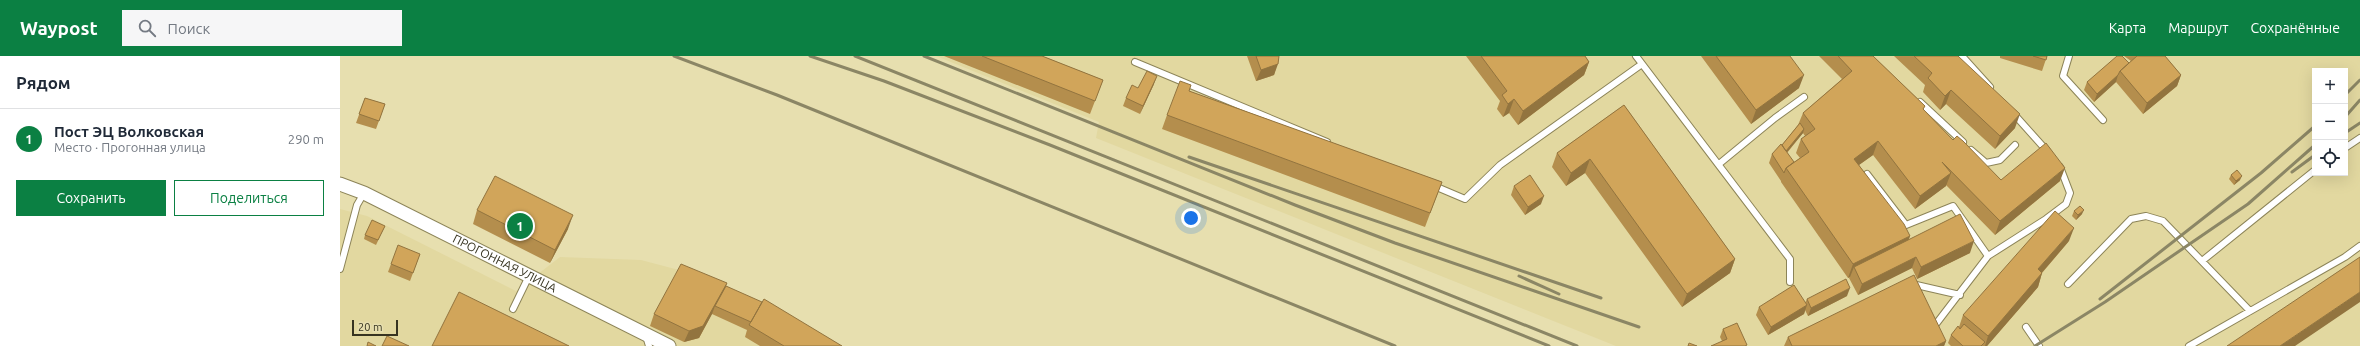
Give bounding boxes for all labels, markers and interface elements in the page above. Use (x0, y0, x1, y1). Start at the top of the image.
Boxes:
search box (122, 10, 402, 46)
text: Waypost (20, 17, 98, 39)
icon: search (136, 17, 158, 39)
text: Поиск (168, 20, 210, 37)
text: Карта (2109, 20, 2146, 36)
text: Маршрут (2168, 20, 2229, 36)
text: Сохранённые (2251, 20, 2340, 36)
map controls (2312, 68, 2348, 176)
button: + (2312, 68, 2348, 104)
text: Рядом (16, 73, 71, 92)
button: − (2312, 104, 2348, 140)
text: Пост ЭЦ Волковская (54, 123, 204, 140)
text: 1 (25, 132, 33, 146)
text: 290 m (288, 132, 324, 146)
text: Место · Прогонная улица (54, 140, 206, 154)
button: locate (2312, 140, 2348, 176)
button: Сохранить (16, 180, 166, 216)
button: Поделиться (174, 180, 324, 216)
your location (1181, 208, 1201, 228)
pin: 1 (507, 211, 533, 241)
street label: ПРОГОННАЯ УЛИЦА (451, 232, 559, 295)
scale bar (352, 318, 398, 337)
text: 20 m (358, 321, 382, 333)

